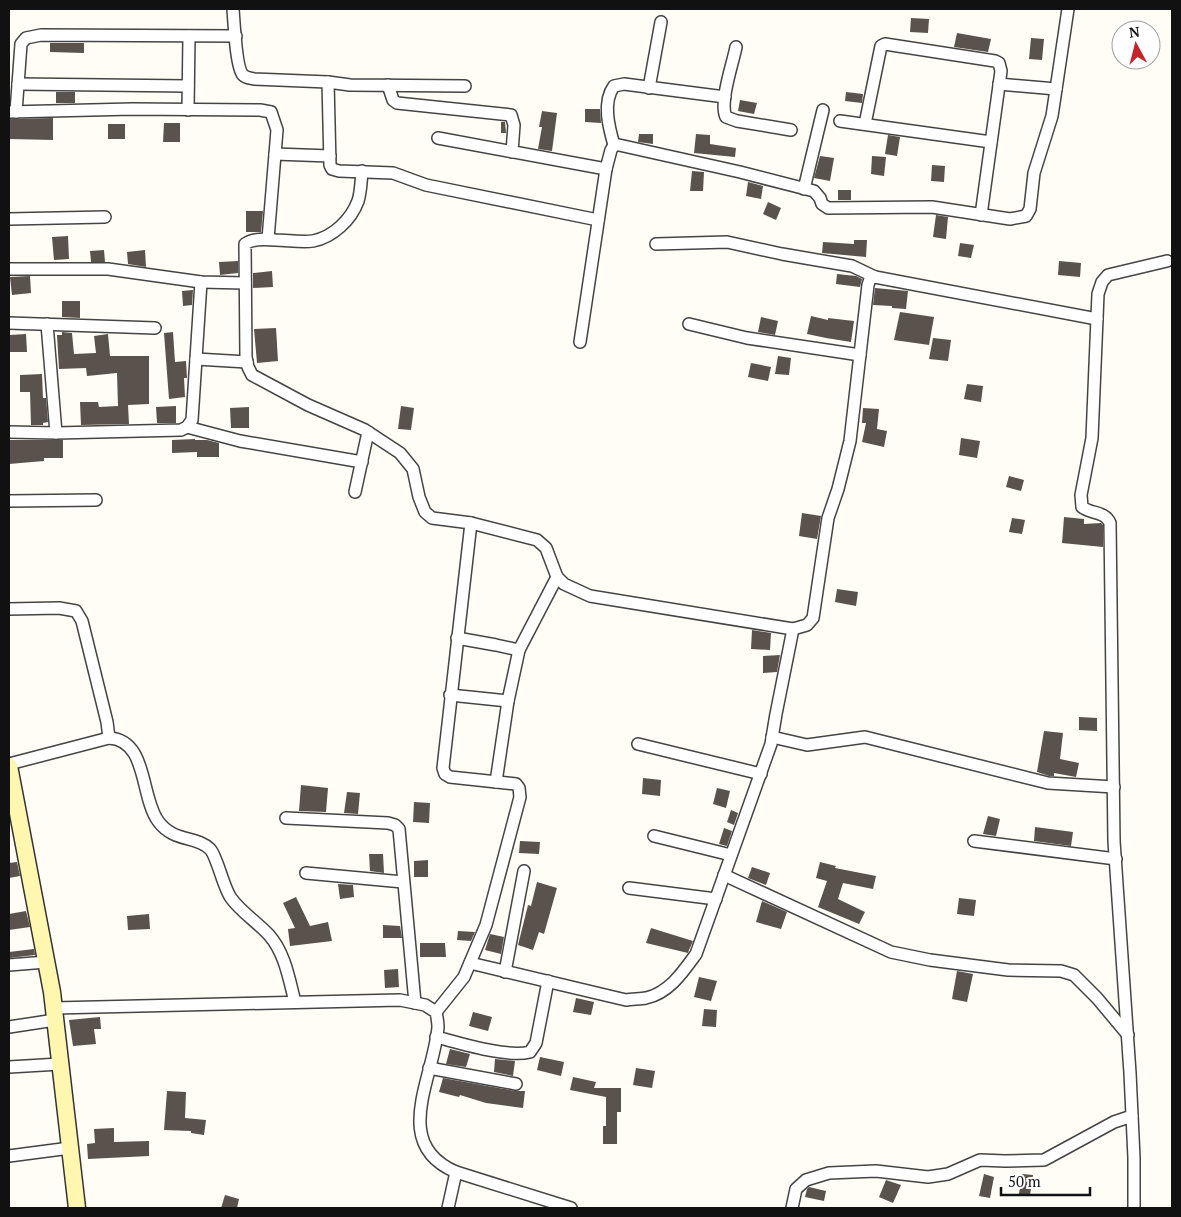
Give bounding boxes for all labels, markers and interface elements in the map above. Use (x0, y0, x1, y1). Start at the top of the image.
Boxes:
north arrow (1111, 20, 1161, 70)
text: N (1128, 21, 1141, 42)
scale bar (1001, 1164, 1090, 1196)
text: 50 m (1008, 1171, 1041, 1191)

